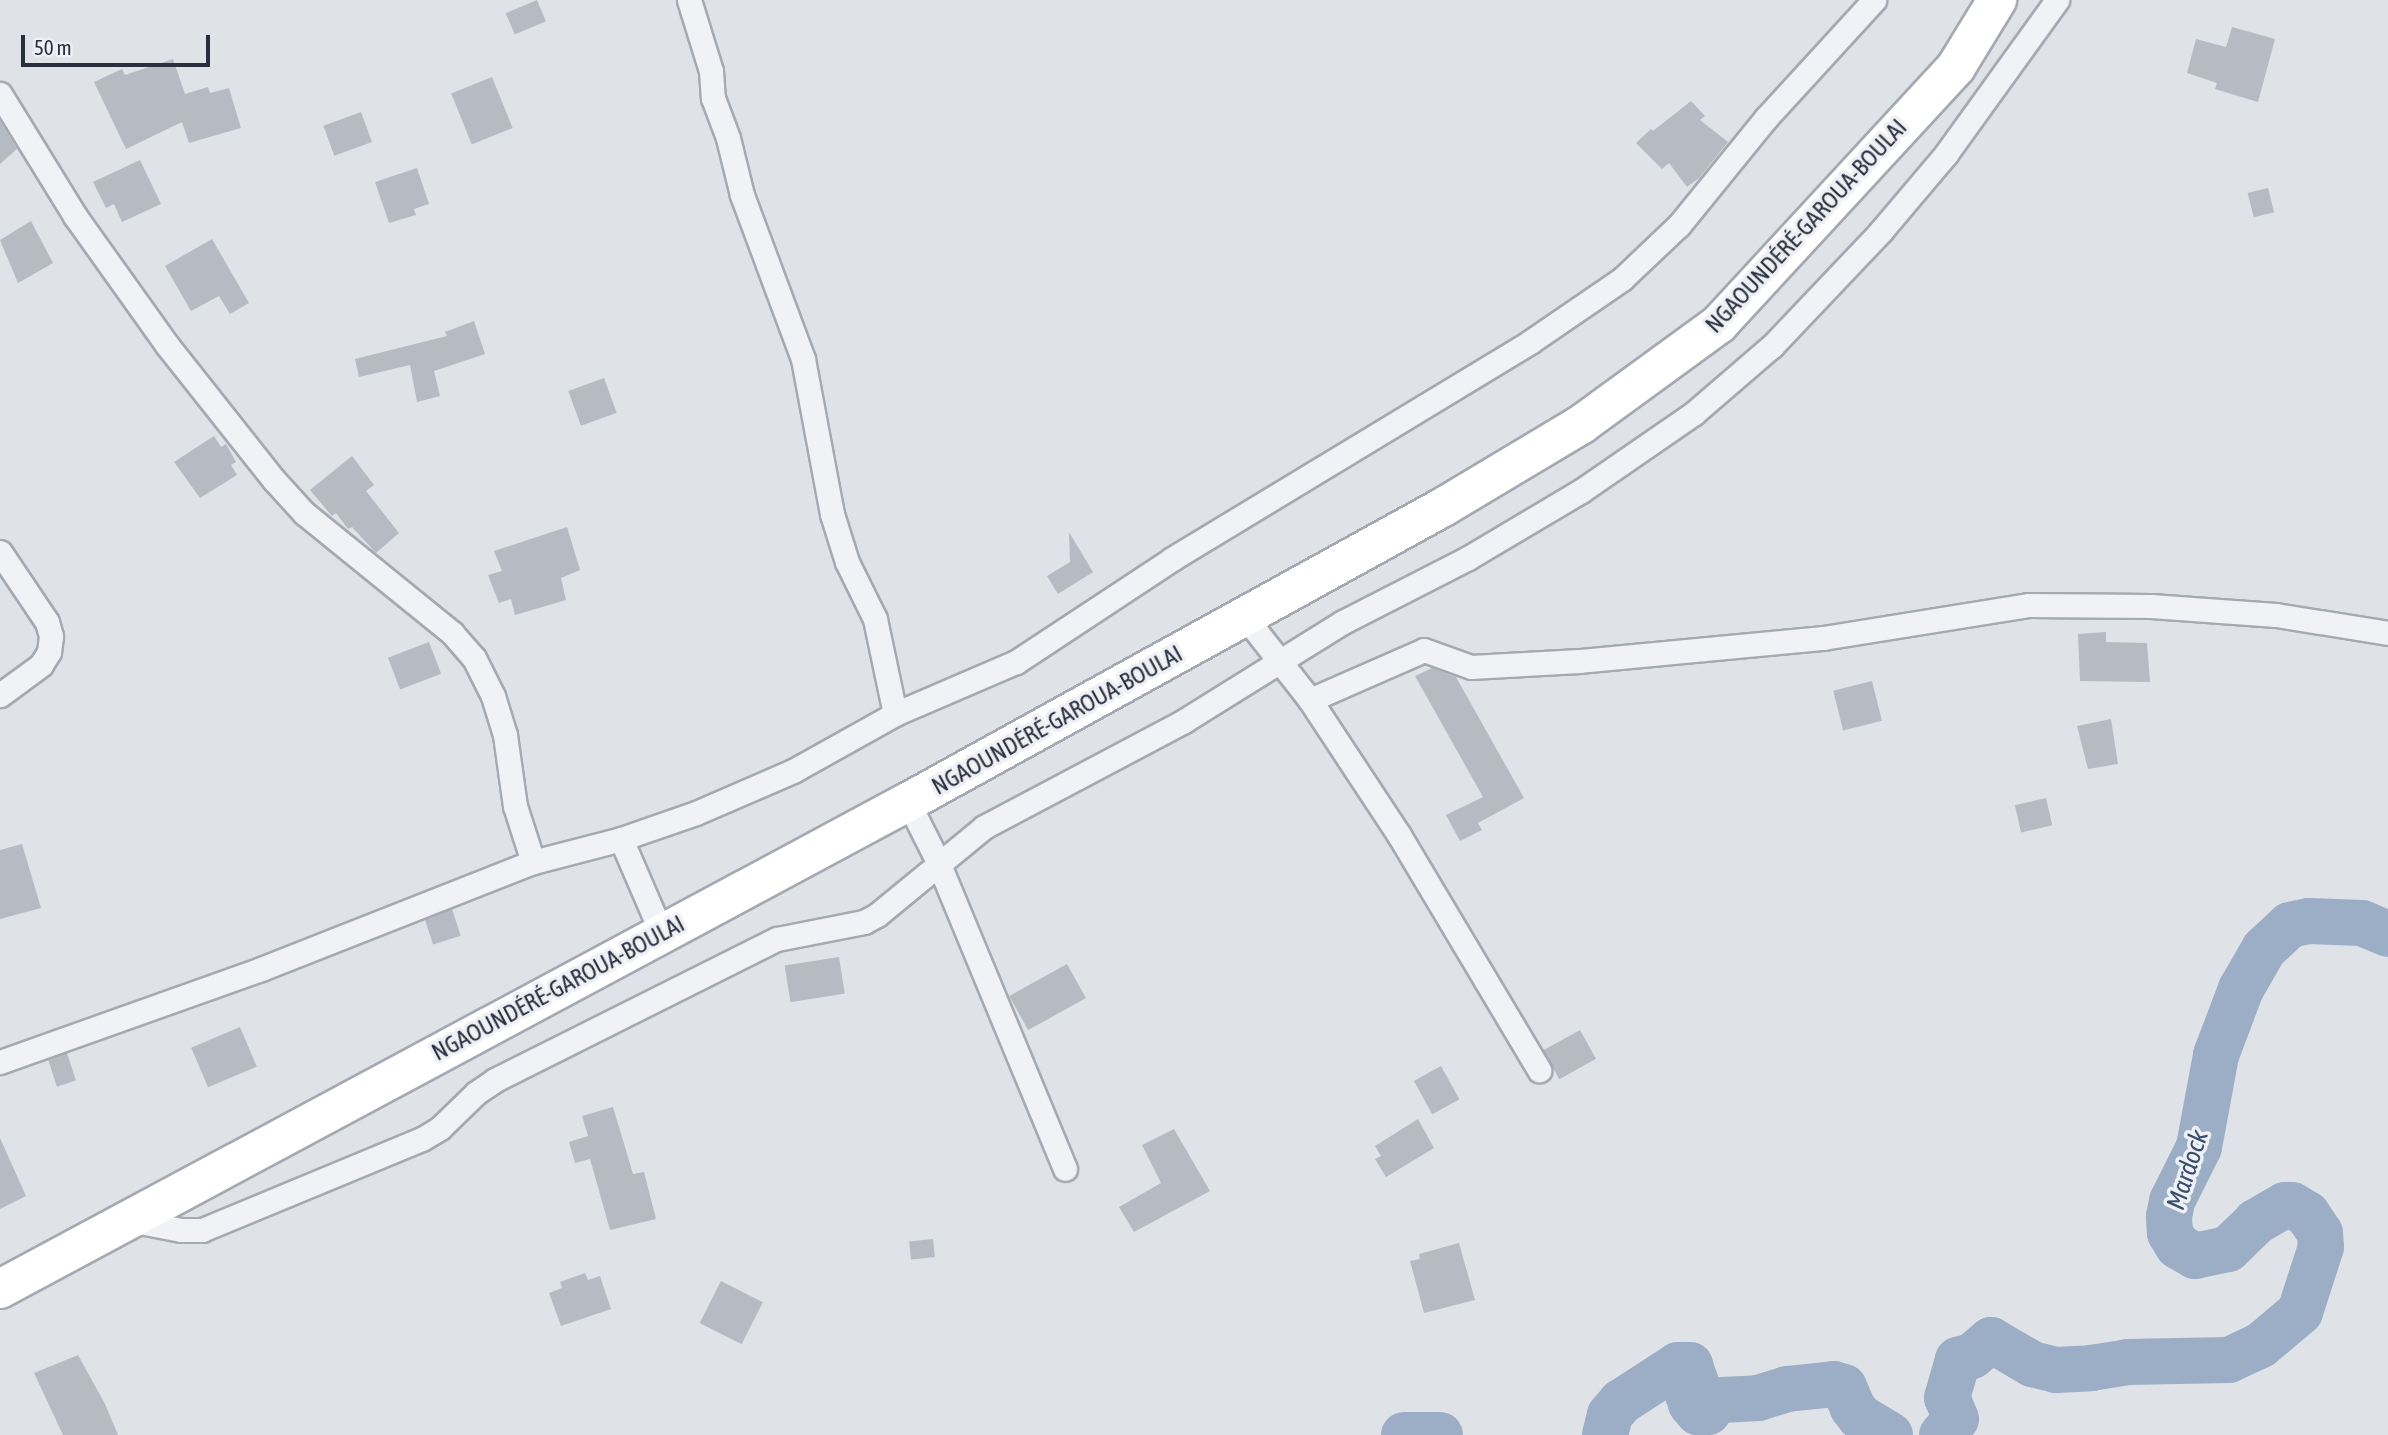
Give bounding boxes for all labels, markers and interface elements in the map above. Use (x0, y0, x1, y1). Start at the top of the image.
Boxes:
scale bar (24, 21, 214, 65)
text: 50 m (34, 35, 72, 59)
street label: NGAOUNDÉRÉ-GAROUA-BOULAI (1699, 113, 1913, 339)
street label: NGAOUNDÉRÉ-GAROUA-BOULAI (927, 639, 1187, 801)
street label: NGAOUNDÉRÉ-GAROUA-BOULAI (427, 909, 689, 1067)
water label: Mardock (2160, 1126, 2216, 1214)

